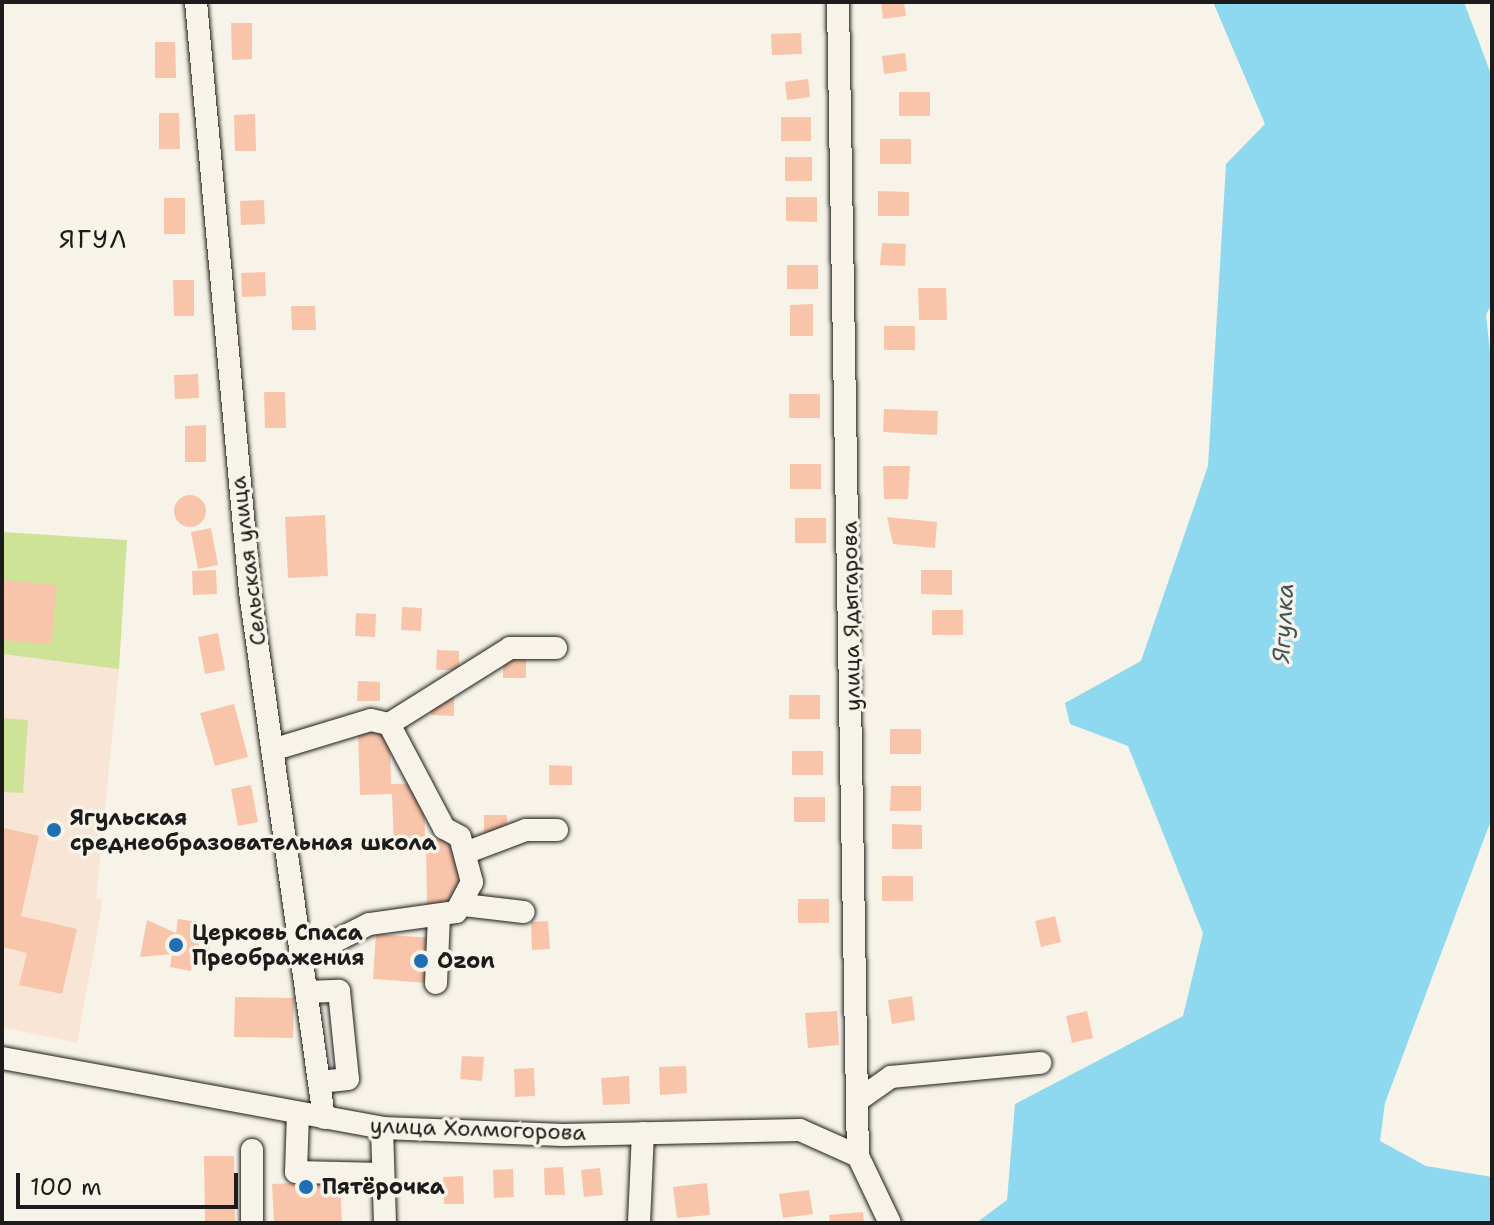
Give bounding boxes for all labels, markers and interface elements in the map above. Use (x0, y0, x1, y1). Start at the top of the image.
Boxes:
district label: ЯГУЛ (59, 223, 129, 255)
street label: Сельская улица (225, 475, 271, 647)
street label: улица Ядыгарова (836, 521, 866, 711)
water label: Ягулка (1268, 582, 1300, 664)
place label: Ягульская среднеобразовательная школа (70, 804, 437, 856)
marker: Ягульская среднеобразовательная школа (45, 821, 63, 839)
place label: Церковь Спаса Преображения (192, 919, 365, 970)
marker: Церковь Спаса Преображения (167, 936, 185, 954)
place label: Ozon (437, 948, 495, 974)
marker: Ozon (412, 952, 430, 970)
street label: улица Холмогорова (370, 1112, 586, 1146)
scale bar (20, 1157, 242, 1207)
text: 100 m (30, 1171, 102, 1203)
place label: Пятёрочка (322, 1174, 445, 1200)
marker: Пятёрочка (297, 1178, 315, 1196)

